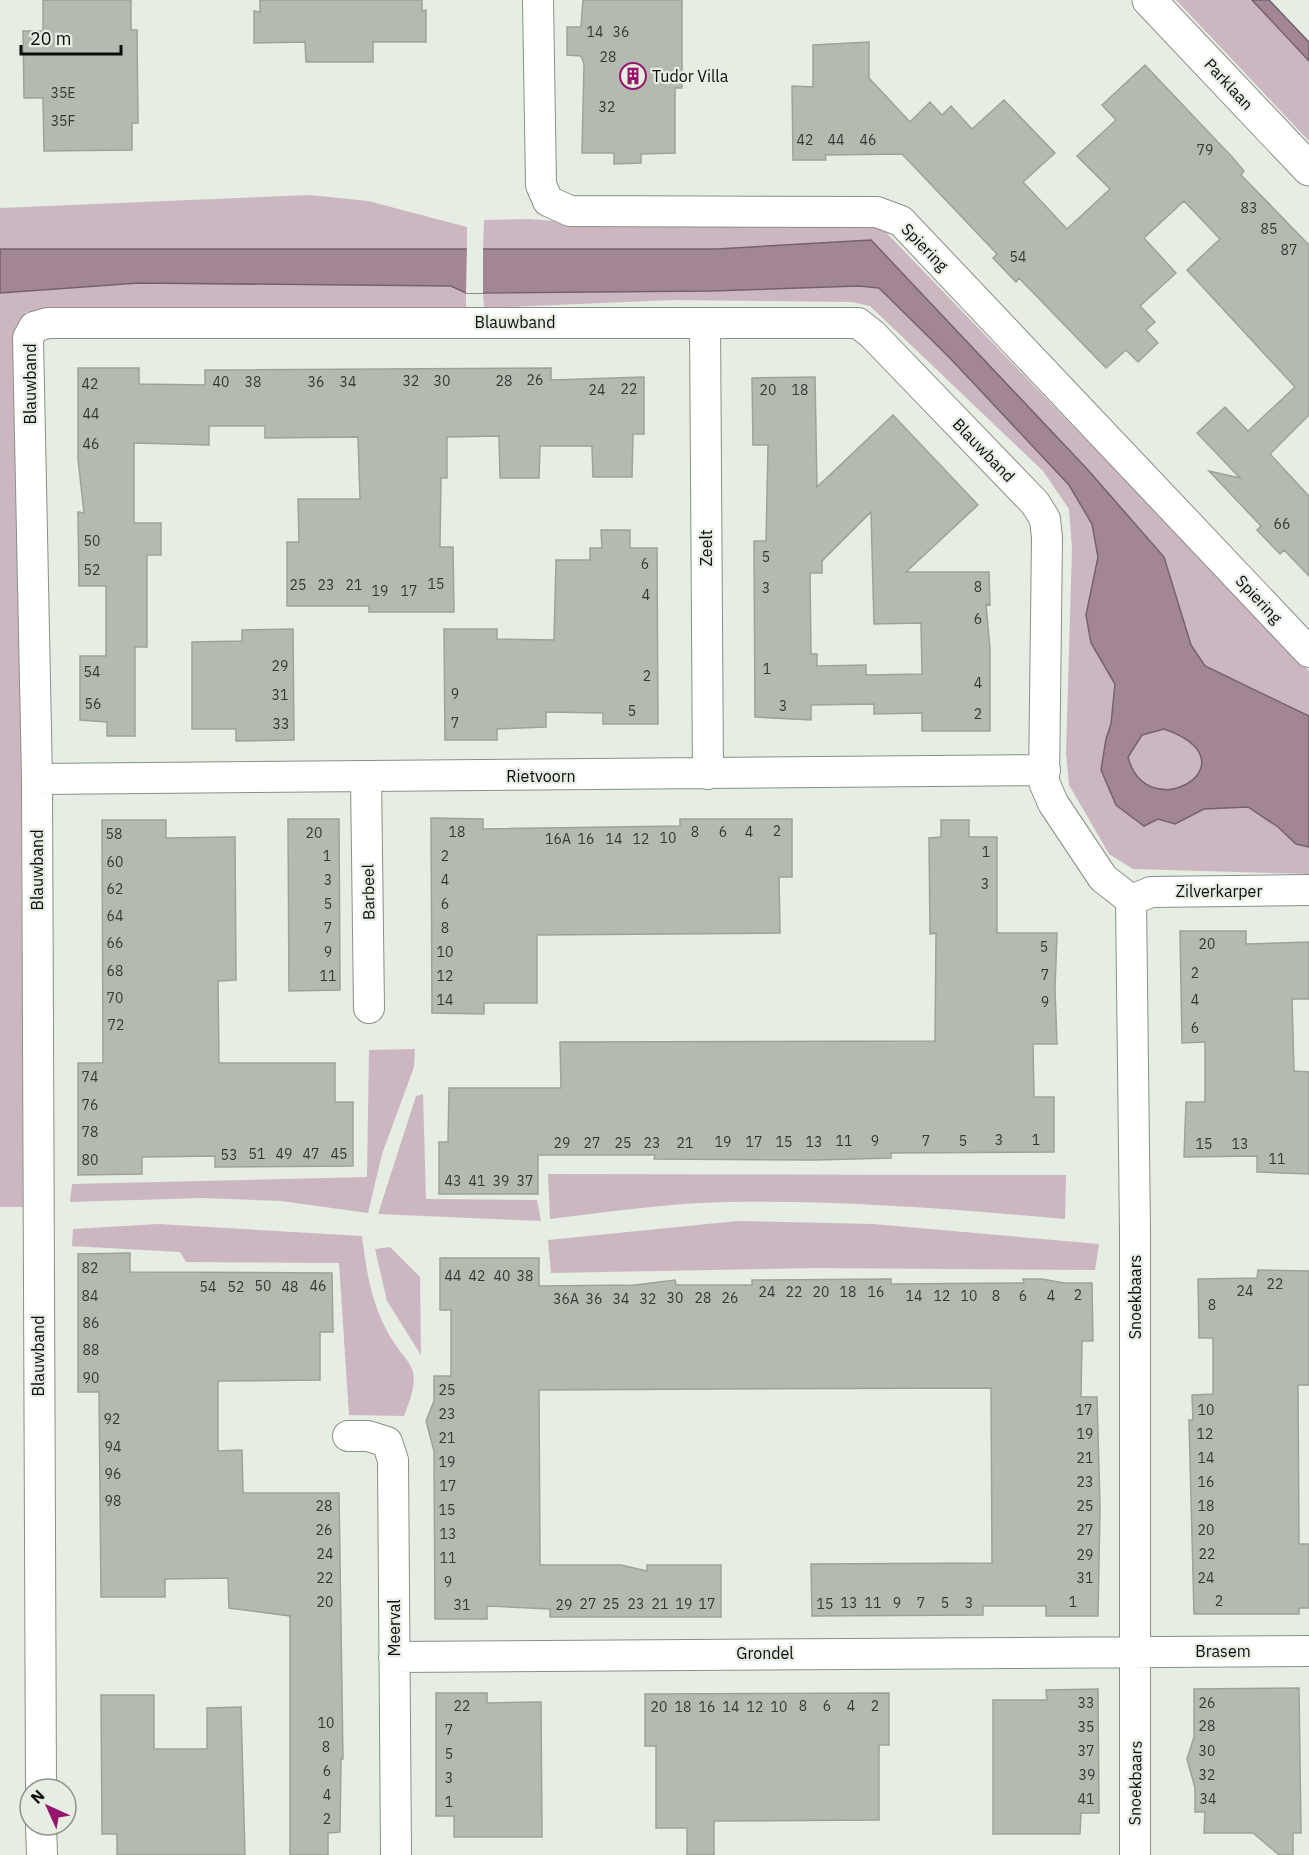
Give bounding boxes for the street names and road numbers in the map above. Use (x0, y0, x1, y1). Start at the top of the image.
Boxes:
street label: Parklaan (1200, 54, 1258, 114)
street label: Spiering (897, 219, 953, 275)
street label: Blauwband (475, 312, 555, 332)
street label: Blauwband (20, 344, 40, 424)
street label: Blauwband (949, 414, 1019, 486)
street label: Zeelt (696, 530, 716, 566)
street label: Spiering (1232, 571, 1287, 628)
street label: Rietvoorn (506, 766, 576, 786)
street label: Blauwband (27, 830, 47, 910)
street label: Barbeel (358, 864, 378, 920)
street label: Zilverkarper (1176, 881, 1262, 901)
street label: Snoekbaars (1125, 1255, 1145, 1339)
street label: Blauwband (28, 1316, 48, 1396)
street label: Meerval (384, 1599, 404, 1657)
street label: Brasem (1195, 1641, 1251, 1661)
street label: Grondel (736, 1643, 794, 1663)
street label: Snoekbaars (1124, 1741, 1146, 1825)

